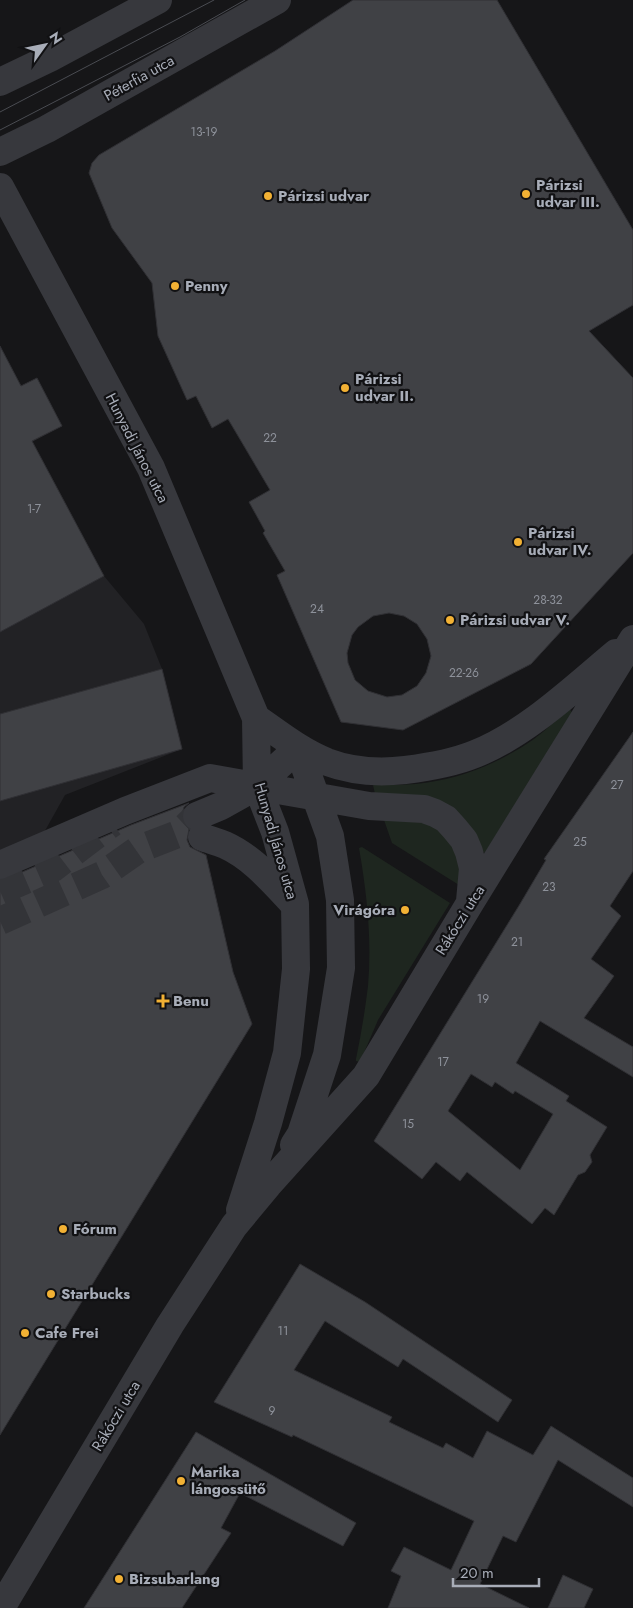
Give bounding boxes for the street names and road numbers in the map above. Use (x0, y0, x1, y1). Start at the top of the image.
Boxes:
street label: Péterfia utca (100, 50, 178, 106)
street label: Hunyadi János utca (100, 389, 174, 507)
street label: Hunyadi János utca (249, 780, 303, 902)
street label: Rákóczi utca (430, 881, 490, 959)
street label: Rákóczi utca (86, 1377, 146, 1455)

